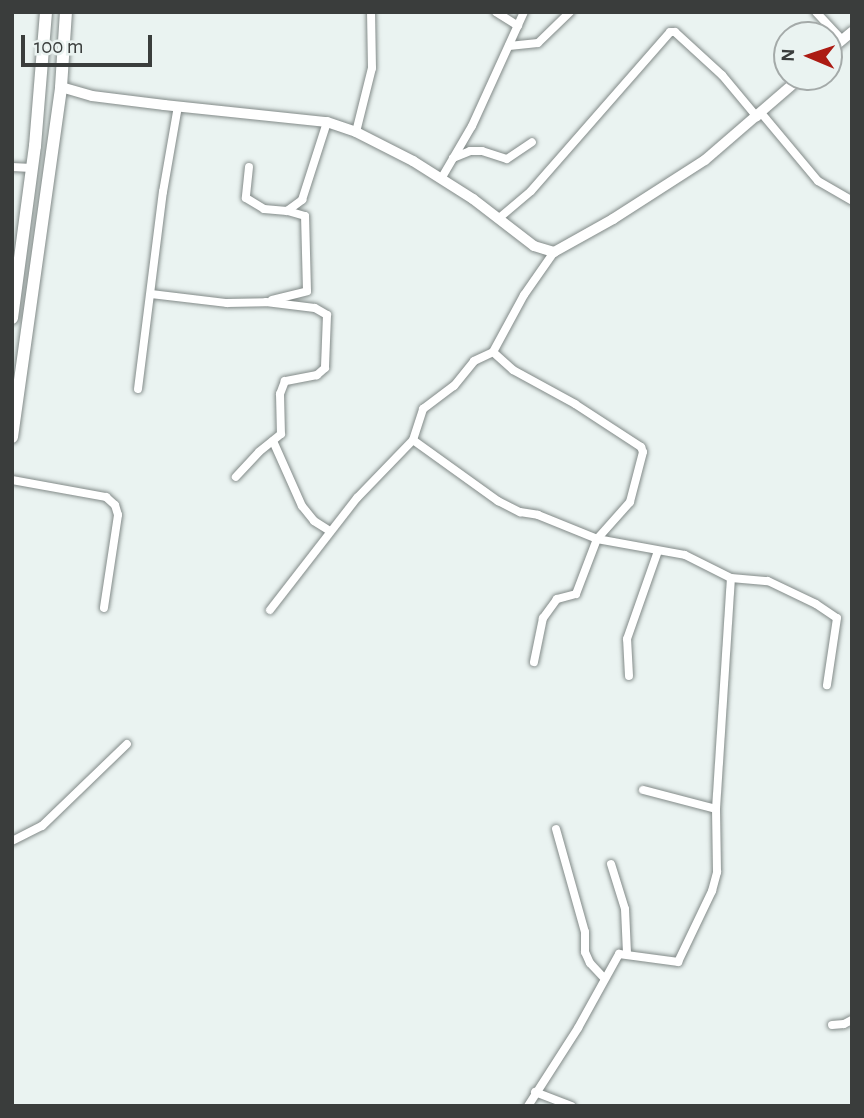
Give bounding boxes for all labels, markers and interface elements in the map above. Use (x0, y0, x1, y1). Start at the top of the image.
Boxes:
scale bar (24, 21, 156, 65)
north arrow (773, 21, 843, 91)
text: 100 m (34, 36, 84, 57)
text: N (779, 48, 798, 62)

